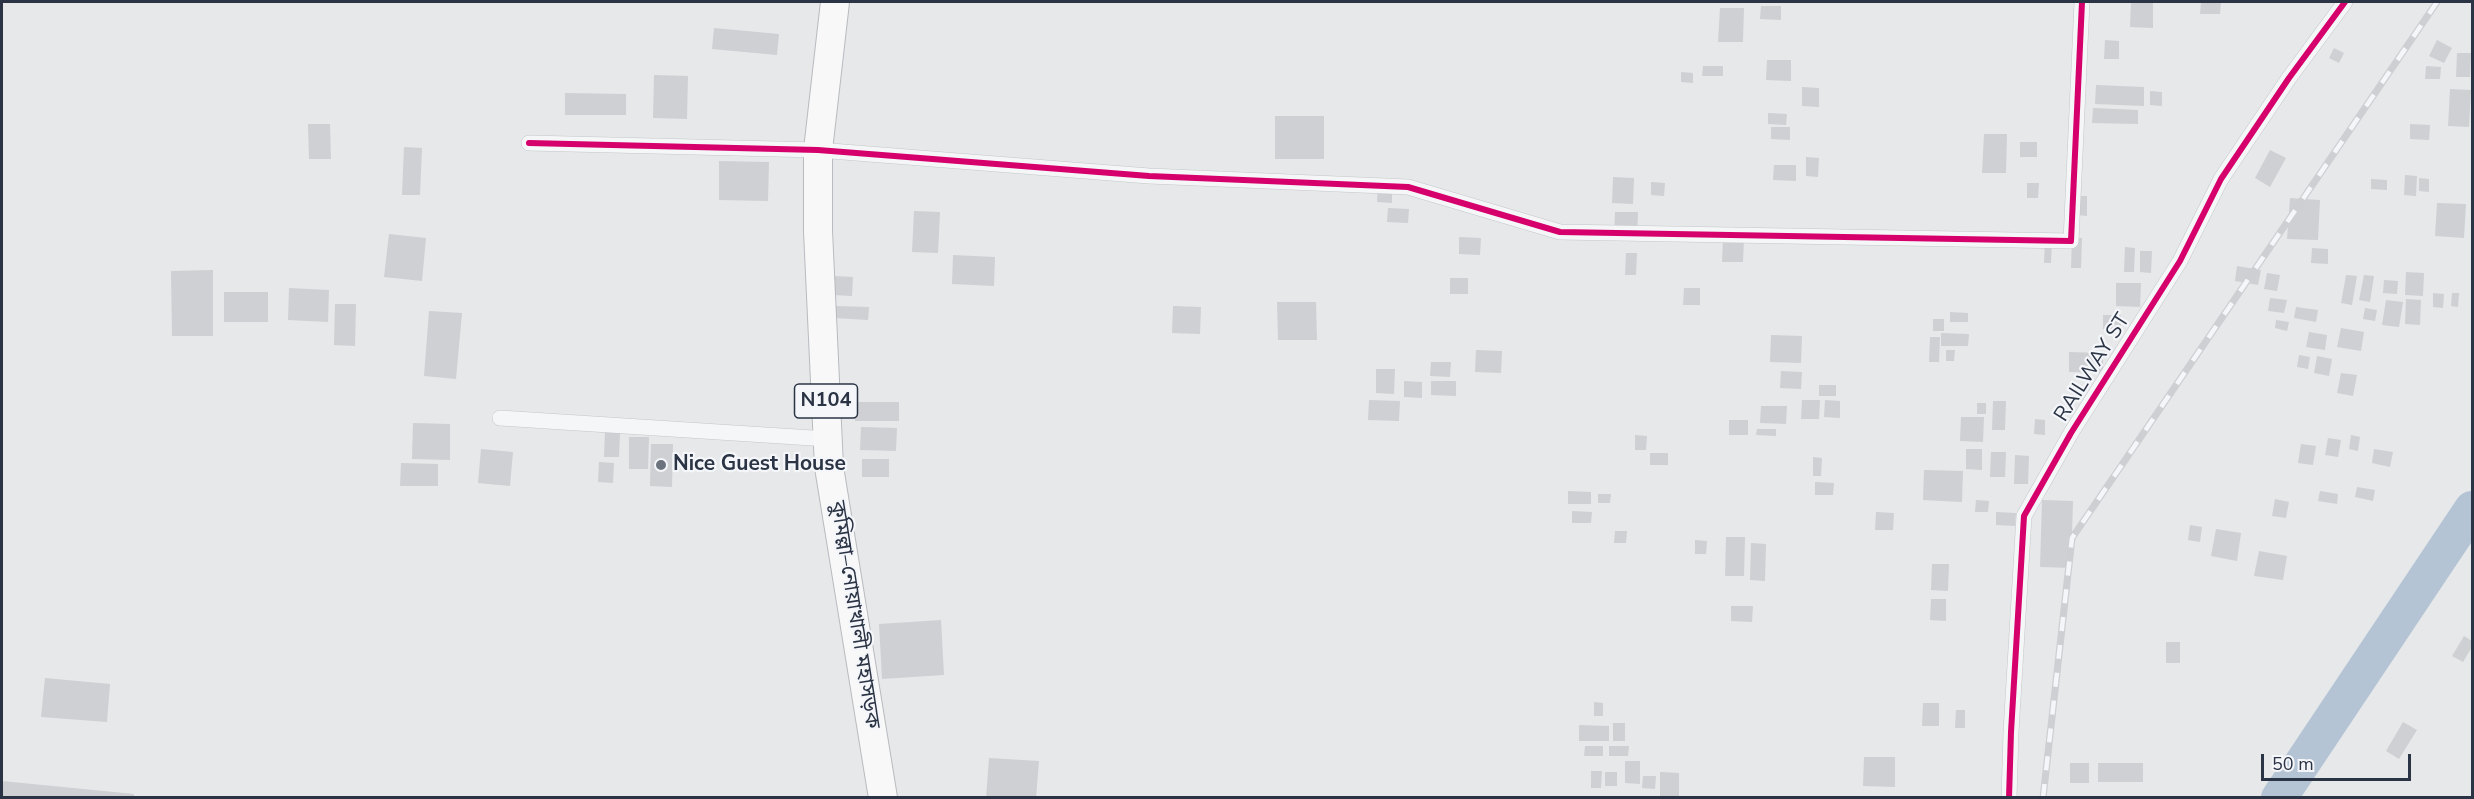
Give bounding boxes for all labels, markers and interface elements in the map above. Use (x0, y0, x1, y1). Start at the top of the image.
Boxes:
street label: RAILWAY ST (2050, 309, 2136, 427)
road number: N104 (794, 384, 858, 418)
place label: Nice Guest House (673, 452, 846, 478)
marker: Nice Guest House (654, 458, 668, 472)
street label: কুমিল্লা–নোয়াখালী মহাসড়ক (824, 499, 884, 731)
scale bar (2264, 742, 2414, 780)
text: 50 m (2272, 752, 2314, 776)

